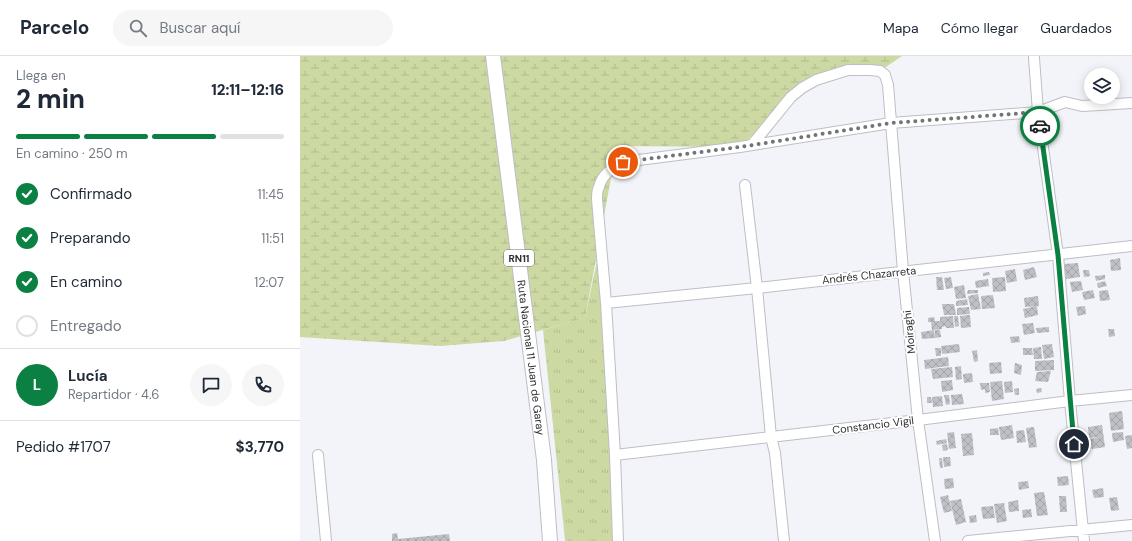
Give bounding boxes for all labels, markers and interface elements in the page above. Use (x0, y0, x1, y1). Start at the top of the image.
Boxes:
search box (113, 10, 393, 46)
text: Parcelo (20, 15, 89, 40)
icon: search (127, 17, 149, 39)
text: Buscar aquí (159, 18, 240, 38)
text: Mapa (883, 19, 919, 37)
text: Cómo llegar (941, 19, 1018, 37)
text: Guardados (1040, 19, 1112, 37)
text: Llega en (16, 67, 66, 84)
map controls (1084, 68, 1120, 104)
button: layers (1084, 68, 1120, 104)
text: 12:11–12:16 (211, 80, 284, 100)
text: 2 min (16, 82, 85, 116)
courier (1020, 106, 1060, 146)
icon: car (1029, 115, 1051, 137)
text: En camino · 250 m (16, 145, 128, 162)
pin (606, 145, 640, 179)
icon: bag (612, 151, 634, 173)
icon: check (16, 183, 38, 205)
text: Confirmado (50, 184, 132, 204)
text: 11:45 (257, 186, 284, 203)
icon: check (16, 227, 38, 249)
text: Preparando (50, 228, 131, 248)
text: 11:51 (261, 230, 284, 247)
road number: RN11 (504, 250, 534, 266)
street label: Andrés Chazarreta (821, 263, 917, 287)
icon: check (16, 271, 38, 293)
text: En camino (50, 272, 122, 292)
text: 12:07 (254, 274, 284, 291)
street label: Ruta Nacional 11 Juan de Garay (514, 279, 548, 436)
street label: Moiraghi (900, 310, 918, 354)
text: Entregado (50, 316, 122, 336)
button: chat (190, 364, 232, 406)
button: phone (242, 364, 284, 406)
text: Lucía (68, 366, 108, 386)
text: L (33, 375, 41, 395)
text: Repartidor · 4.6 (68, 386, 159, 403)
street label: Constancio Vigil (831, 413, 915, 437)
pin (1057, 427, 1091, 461)
icon: home (1063, 433, 1085, 455)
text: Pedido #1707 (16, 437, 111, 457)
text: $3,770 (236, 437, 284, 457)

